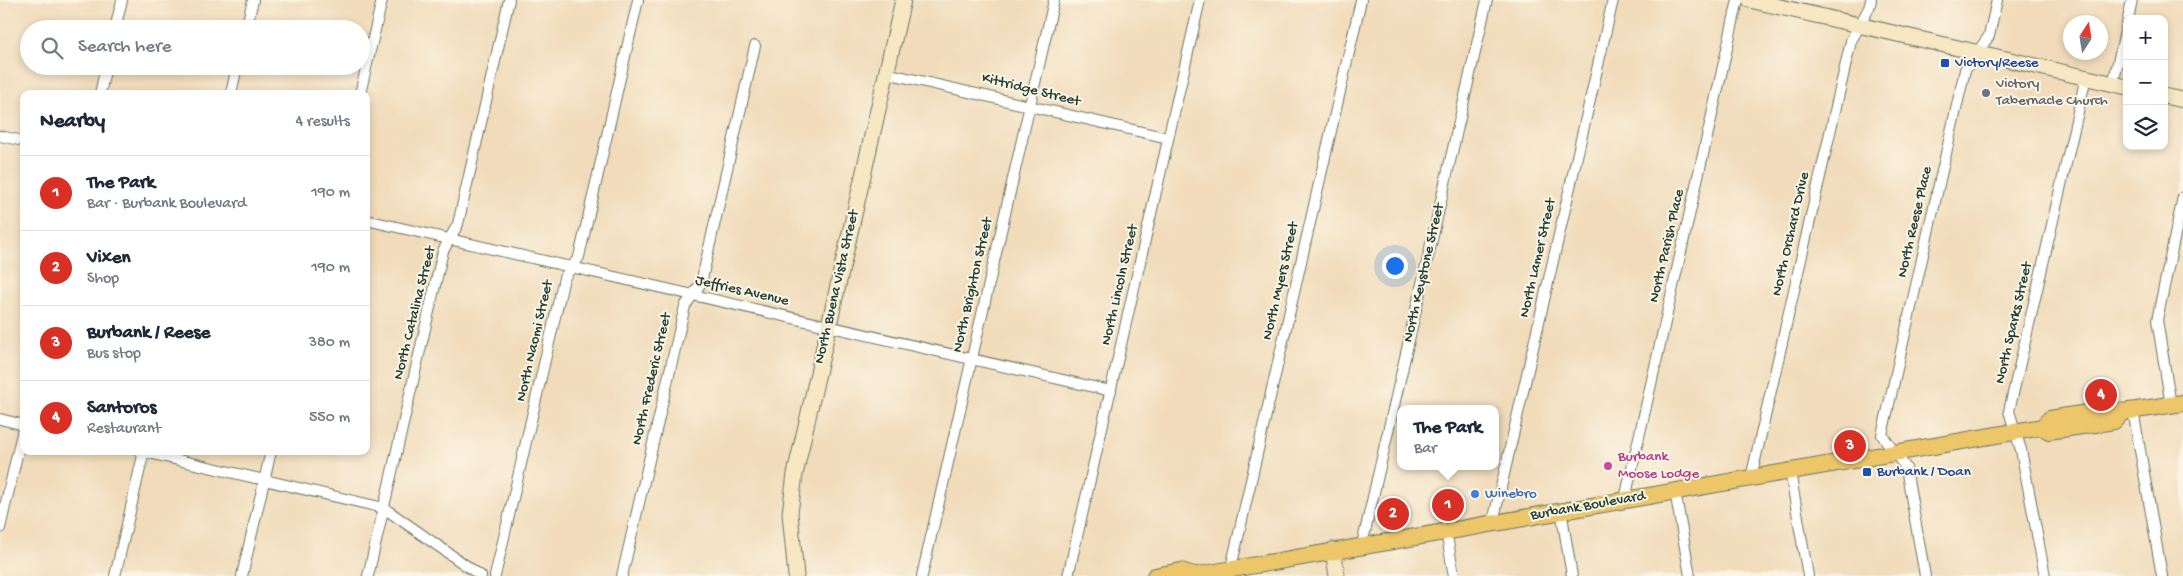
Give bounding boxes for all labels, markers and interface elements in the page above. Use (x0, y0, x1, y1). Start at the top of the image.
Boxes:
north arrow (2063, 15, 2108, 60)
map controls (2123, 15, 2168, 150)
button: + (2123, 15, 2168, 60)
search box (20, 20, 370, 75)
icon: search (38, 34, 66, 62)
text: Search here (78, 36, 172, 59)
place label: Victory/Reese (1954, 54, 2039, 72)
marker: Victory/Reese (1939, 57, 1951, 69)
button: − (2123, 60, 2168, 105)
street label: Kittridge Street (980, 69, 1084, 111)
place label: Victory Tabernacle Church (1995, 75, 2108, 110)
marker: Victory Tabernacle Church (1980, 87, 1992, 99)
button: layers (2123, 105, 2168, 150)
text: Nearby (40, 110, 105, 135)
text: 4 results (295, 113, 350, 132)
street label: North Reese Place (1893, 164, 1937, 279)
street label: North Orchard Drive (1768, 170, 1814, 298)
text: The Park (87, 172, 155, 195)
text: 1 (53, 184, 59, 203)
text: 190 m (311, 184, 350, 203)
street label: North Parish Place (1645, 187, 1689, 304)
text: Bar · Burbank Boulevard (87, 195, 246, 214)
street label: North Lamer Street (1516, 195, 1561, 319)
street label: North Keystone Street (1399, 200, 1449, 344)
street label: North Buena Vista Street (811, 207, 864, 366)
street label: North Brighton Street (949, 214, 998, 354)
street label: North Myers Street (1259, 218, 1304, 342)
street label: North Lincoln Street (1097, 221, 1143, 347)
street label: North Catalina Street (390, 242, 441, 382)
text: Vixen (87, 247, 131, 270)
your location (1382, 253, 1408, 279)
text: 2 (52, 259, 60, 278)
text: 190 m (311, 259, 350, 278)
street label: North Sparks Street (1991, 259, 2037, 386)
text: Shop (87, 270, 119, 289)
street label: Jeffries Avenue (694, 272, 791, 311)
street label: North Naomi Street (512, 277, 558, 403)
street label: North Frederic Street (628, 309, 676, 447)
text: Burbank / Reese (87, 322, 210, 345)
text: 3 (52, 334, 60, 353)
text: 380 m (309, 334, 350, 353)
text: Bus stop (87, 345, 141, 364)
pin: 4 (2085, 376, 2117, 414)
text: Santoros (87, 397, 157, 420)
popup (1397, 405, 1499, 470)
text: 4 (52, 409, 60, 428)
text: 550 m (309, 409, 350, 428)
text: The Park (1414, 417, 1482, 440)
text: Restaurant (87, 420, 161, 439)
pin: 3 (1834, 427, 1866, 465)
text: Bar (1414, 440, 1437, 459)
place label: Burbank Moose Lodge (1617, 448, 1699, 483)
marker: Burbank Moose Lodge (1602, 460, 1614, 472)
place label: Burbank / Doan (1876, 463, 1971, 481)
marker: Burbank / Doan (1861, 466, 1873, 478)
place label: Winebro (1485, 485, 1537, 503)
pin: 1 (1432, 486, 1464, 524)
street label: Burbank Boulevard (1528, 487, 1648, 525)
marker: Winebro (1469, 488, 1481, 500)
pin: 2 (1377, 495, 1409, 533)

